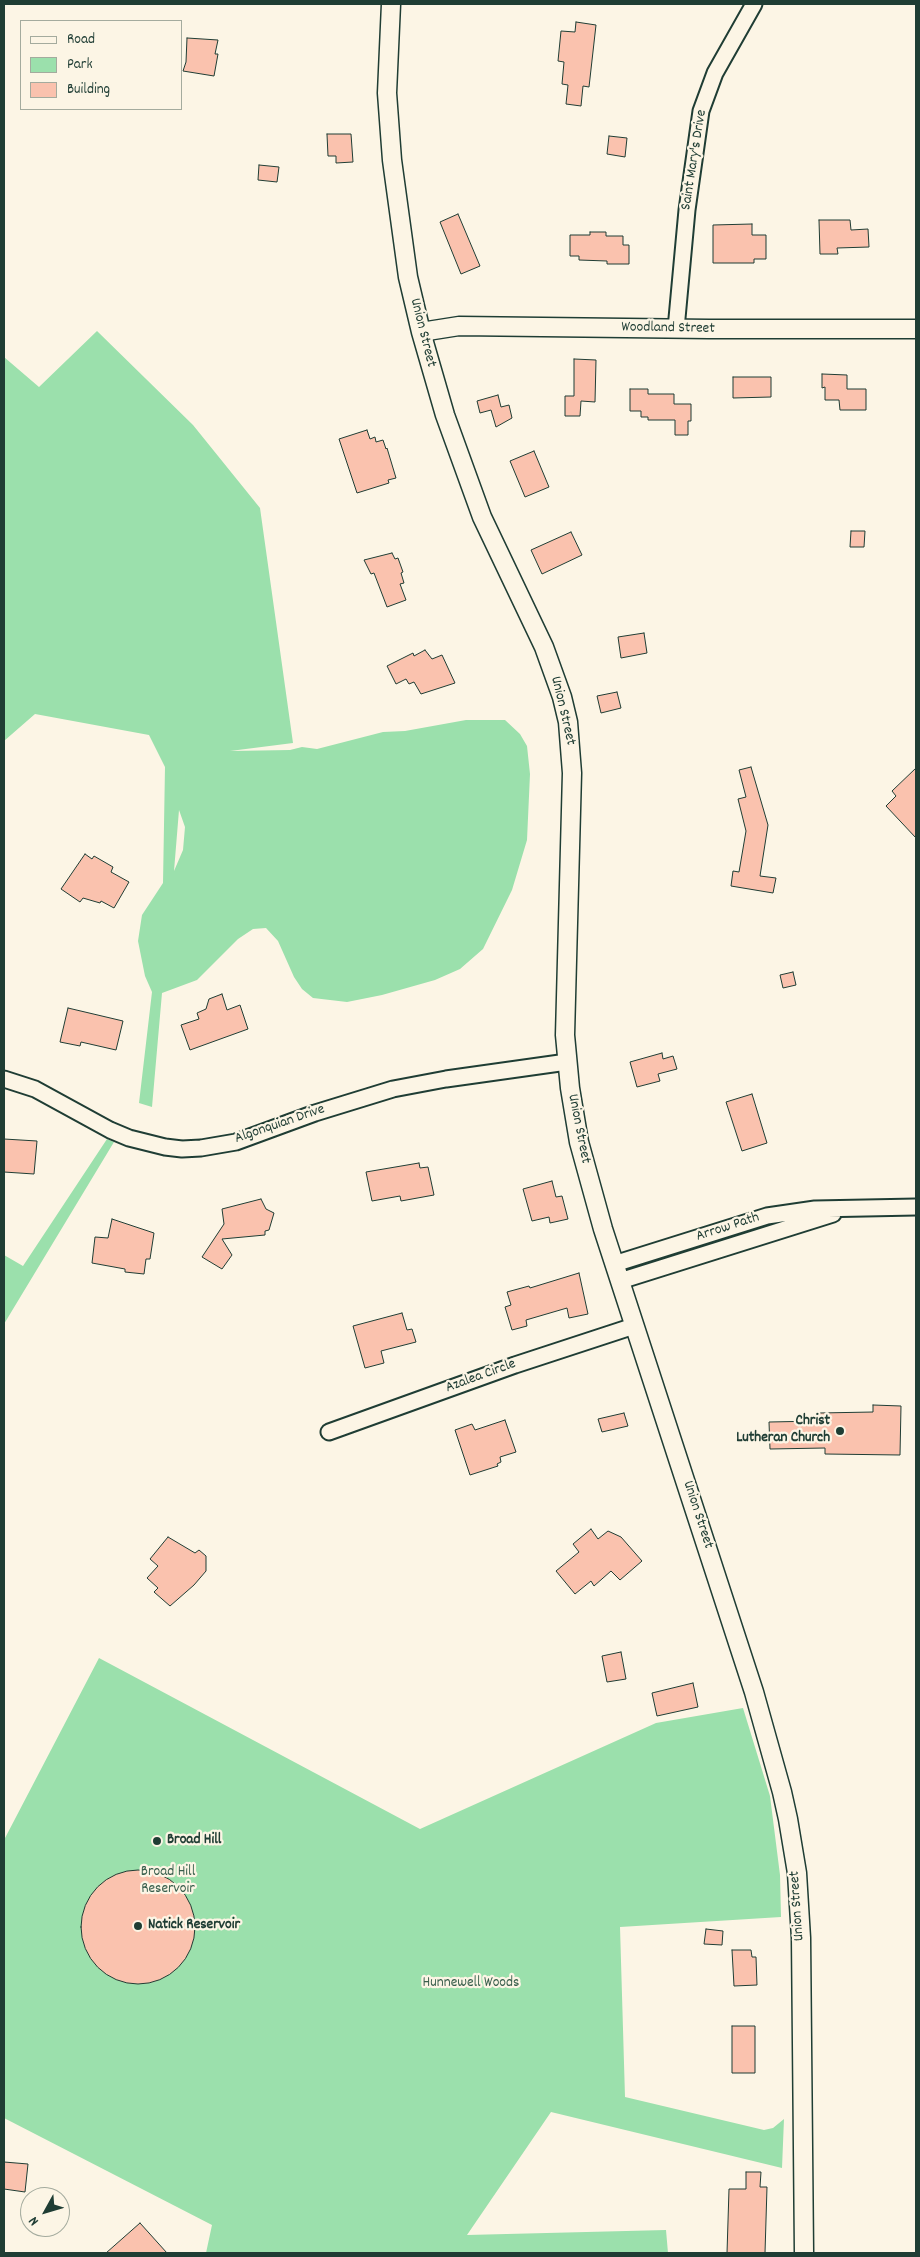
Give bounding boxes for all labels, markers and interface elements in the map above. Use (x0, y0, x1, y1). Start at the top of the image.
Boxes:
legend (20, 20, 182, 110)
text: Road (67, 29, 95, 51)
text: Park (67, 54, 93, 76)
text: Building (67, 79, 110, 101)
street label: Saint Mary's Drive (678, 109, 712, 211)
street label: Union Street (405, 297, 439, 369)
street label: Woodland Street (621, 319, 715, 339)
street label: Union Street (545, 675, 579, 747)
street label: Union Street (562, 1093, 594, 1165)
street label: Algonquian Drive (233, 1101, 327, 1149)
street label: Arrow Path (694, 1209, 762, 1247)
street label: Azalea Circle (443, 1356, 519, 1398)
place label: Christ Lutheran Church (736, 1413, 830, 1448)
marker: Christ Lutheran Church (834, 1425, 846, 1437)
street label: Union Street (678, 1479, 716, 1551)
place label: Broad Hill (167, 1832, 221, 1850)
marker: Broad Hill (151, 1835, 163, 1847)
park label: Broad Hill Reservoir (141, 1864, 195, 1899)
street label: Union Street (787, 1870, 809, 1942)
place label: Natick Reservoir (148, 1917, 240, 1935)
marker: Natick Reservoir (132, 1920, 144, 1932)
park label: Hunnewell Woods (423, 1975, 519, 1993)
north arrow (20, 2187, 70, 2237)
text: N (24, 2212, 44, 2230)

